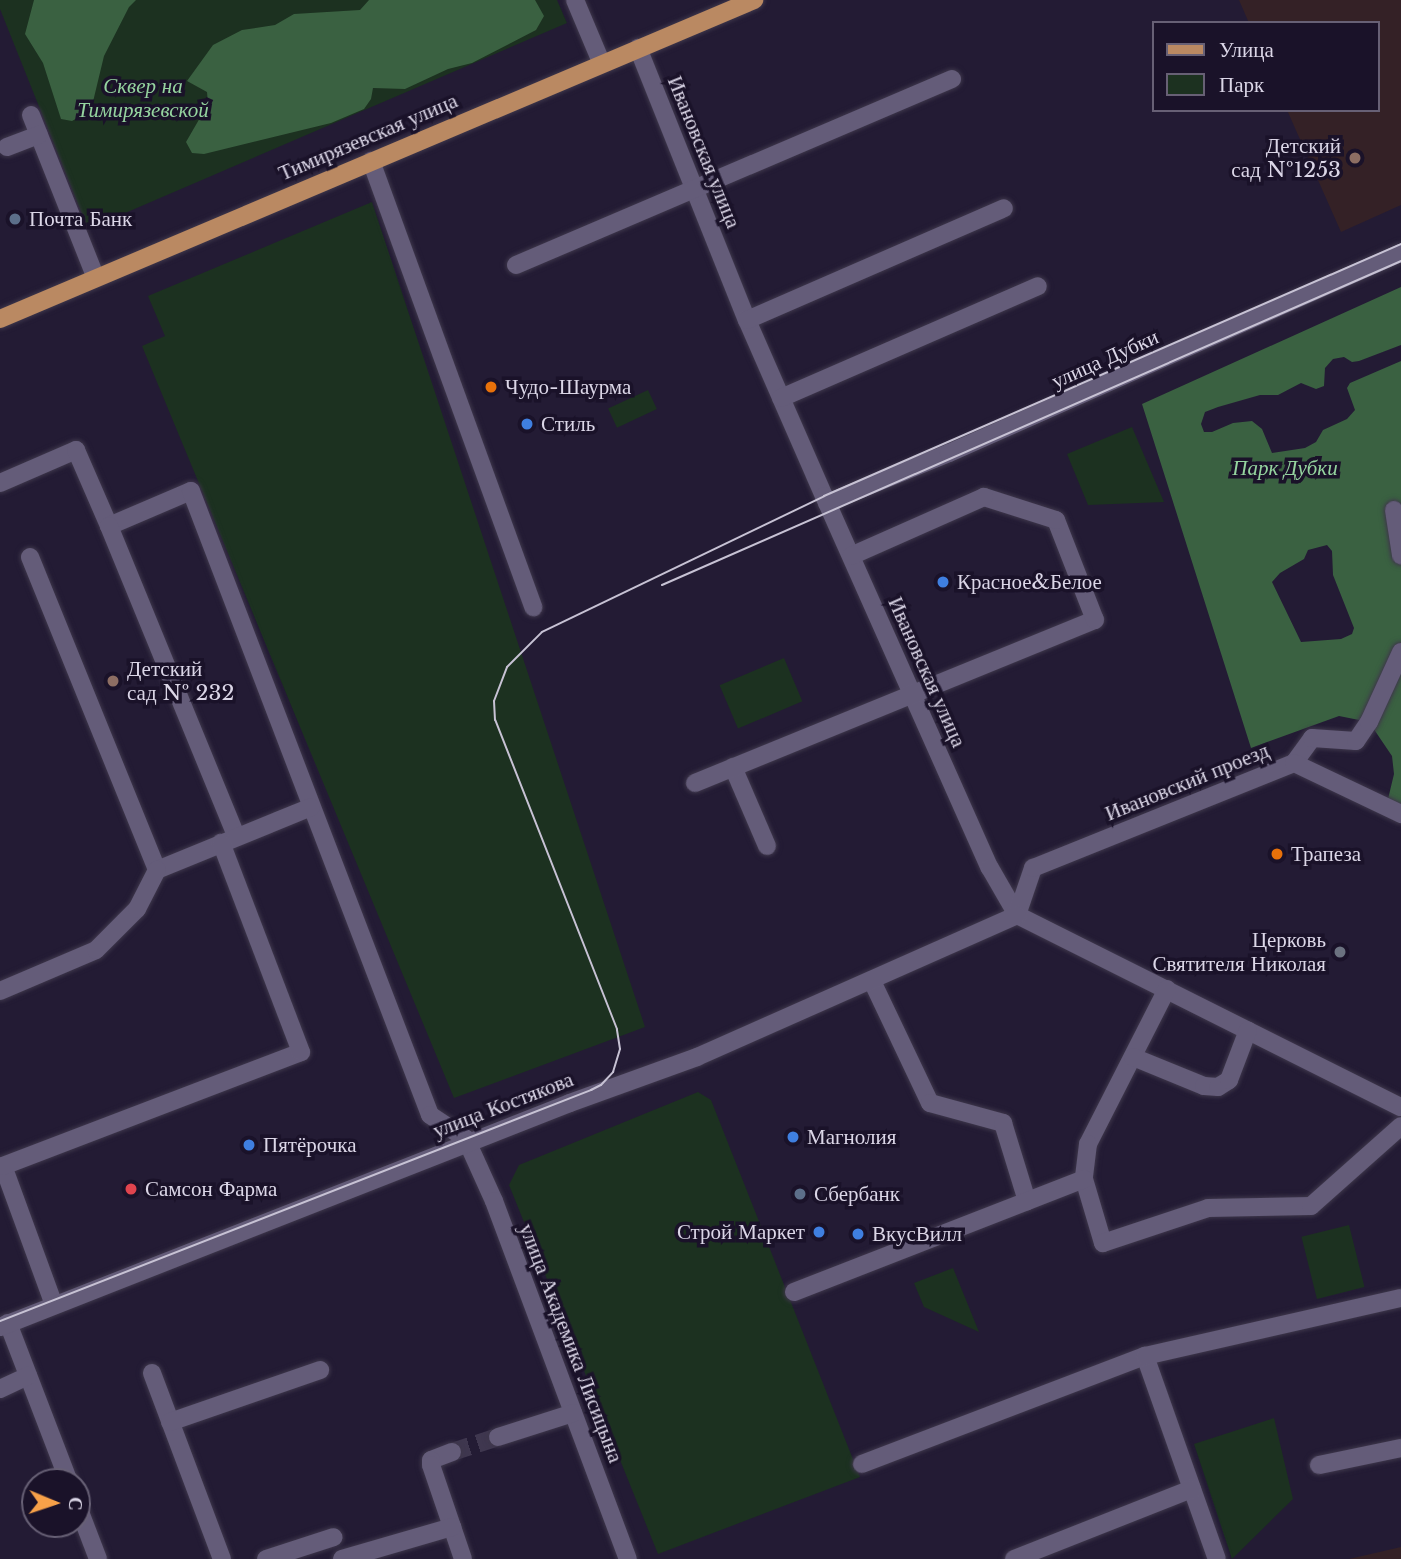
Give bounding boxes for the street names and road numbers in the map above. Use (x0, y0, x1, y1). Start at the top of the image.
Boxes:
street label: Ивановская улица (662, 72, 746, 232)
street label: Тимирязевская улица (275, 88, 461, 186)
street label: улица Дубки (1048, 324, 1162, 394)
street label: Ивановская улица (883, 593, 971, 751)
street label: Ивановский проезд (1101, 738, 1273, 826)
street label: улица Костякова (429, 1067, 577, 1143)
street label: улица Академика Лисицына (514, 1220, 628, 1466)

